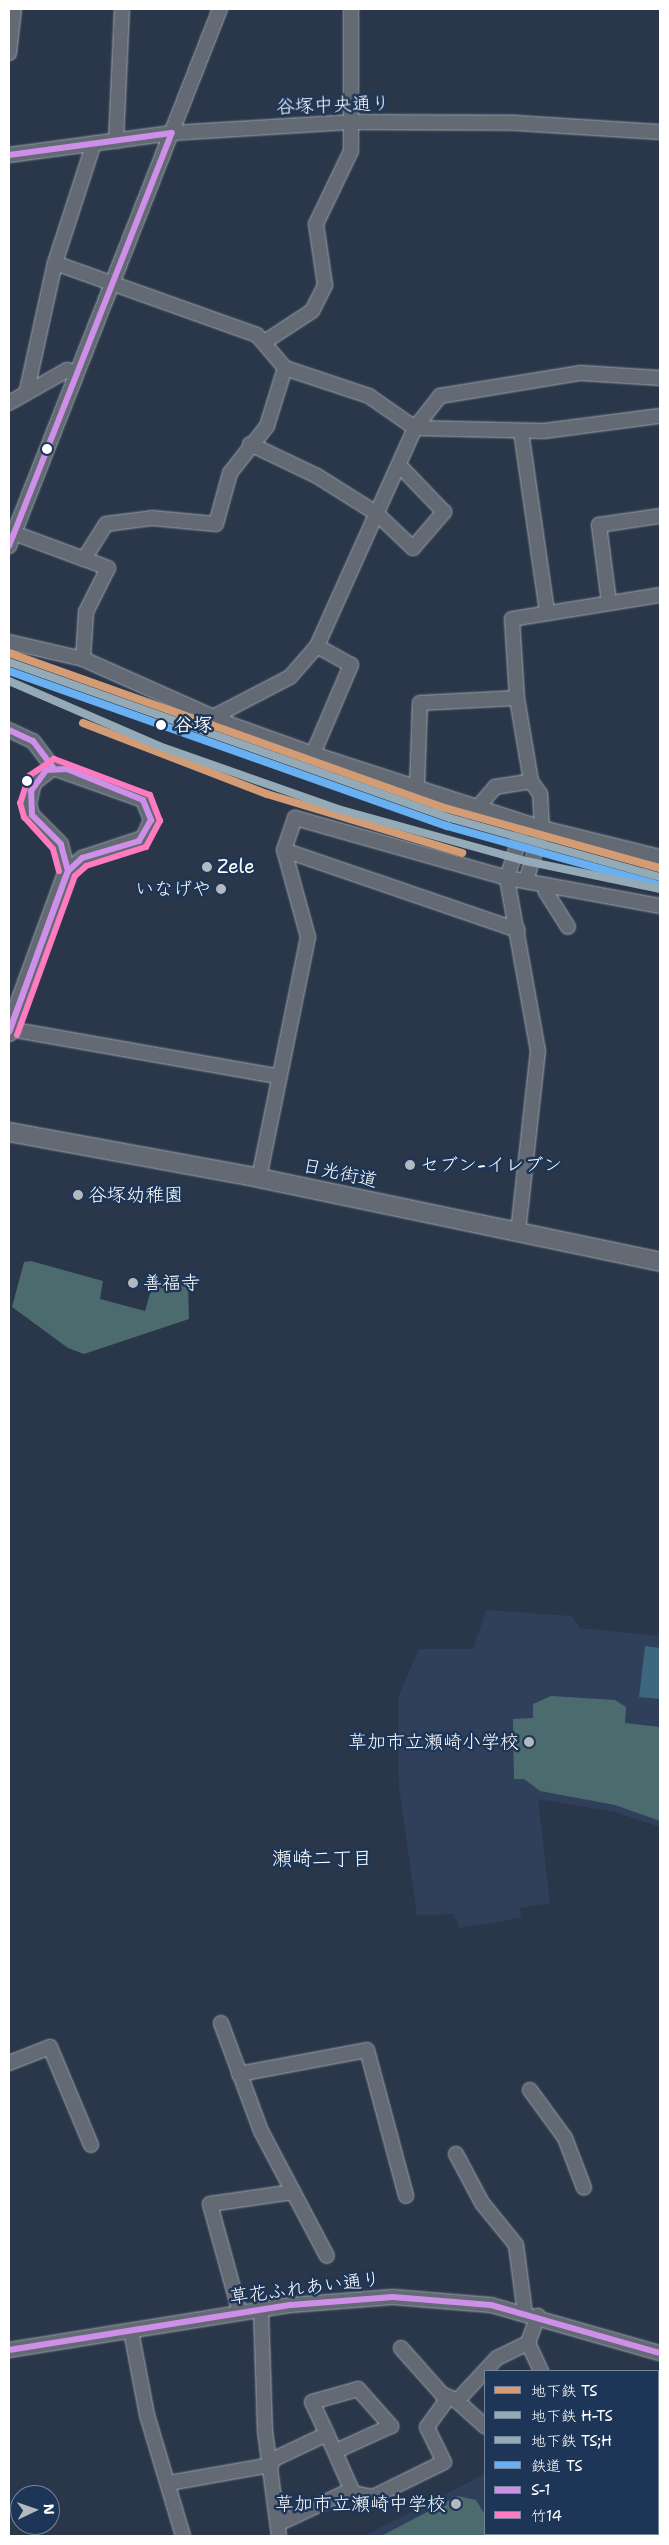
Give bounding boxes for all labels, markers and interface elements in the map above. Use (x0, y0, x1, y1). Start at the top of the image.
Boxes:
street label: 谷塚中央通り (276, 92, 390, 118)
unlabelled marker (42, 444, 52, 454)
place label: 谷塚 (174, 714, 212, 736)
marker: 谷塚 (152, 716, 170, 734)
unlabelled marker (22, 776, 32, 786)
place label: Zele (217, 856, 255, 878)
marker: Zele (201, 861, 213, 873)
place label: いなげや (135, 878, 211, 900)
marker: いなげや (215, 883, 227, 895)
street label: 日光街道 (300, 1154, 380, 1192)
place label: セブン-イレブン (420, 1154, 562, 1176)
marker: セブン-イレブン (404, 1159, 416, 1171)
place label: 谷塚幼稚園 (88, 1184, 183, 1206)
marker: 谷塚幼稚園 (72, 1189, 84, 1201)
place label: 善福寺 (143, 1272, 200, 1294)
marker: 善福寺 (127, 1277, 139, 1289)
place label: 草加市立瀬崎小学校 (348, 1731, 519, 1753)
marker: 草加市立瀬崎小学校 (523, 1736, 535, 1748)
district label: 瀬崎二丁目 (272, 1846, 372, 1870)
street label: 草花ふれあい通り (228, 2267, 382, 2309)
legend (484, 2370, 659, 2535)
text: 地下鉄 TS (531, 2381, 598, 2401)
text: 地下鉄 H-TS (531, 2406, 613, 2426)
text: 地下鉄 TS;H (531, 2431, 612, 2451)
text: 鉄道 TS (531, 2456, 583, 2476)
text: S-1 (531, 2480, 550, 2500)
north arrow (10, 2485, 60, 2535)
place label: 草加市立瀬崎中学校 (275, 2493, 446, 2515)
marker: 草加市立瀬崎中学校 (450, 2498, 462, 2510)
text: N (40, 2503, 58, 2515)
text: 竹14 (531, 2506, 562, 2526)

